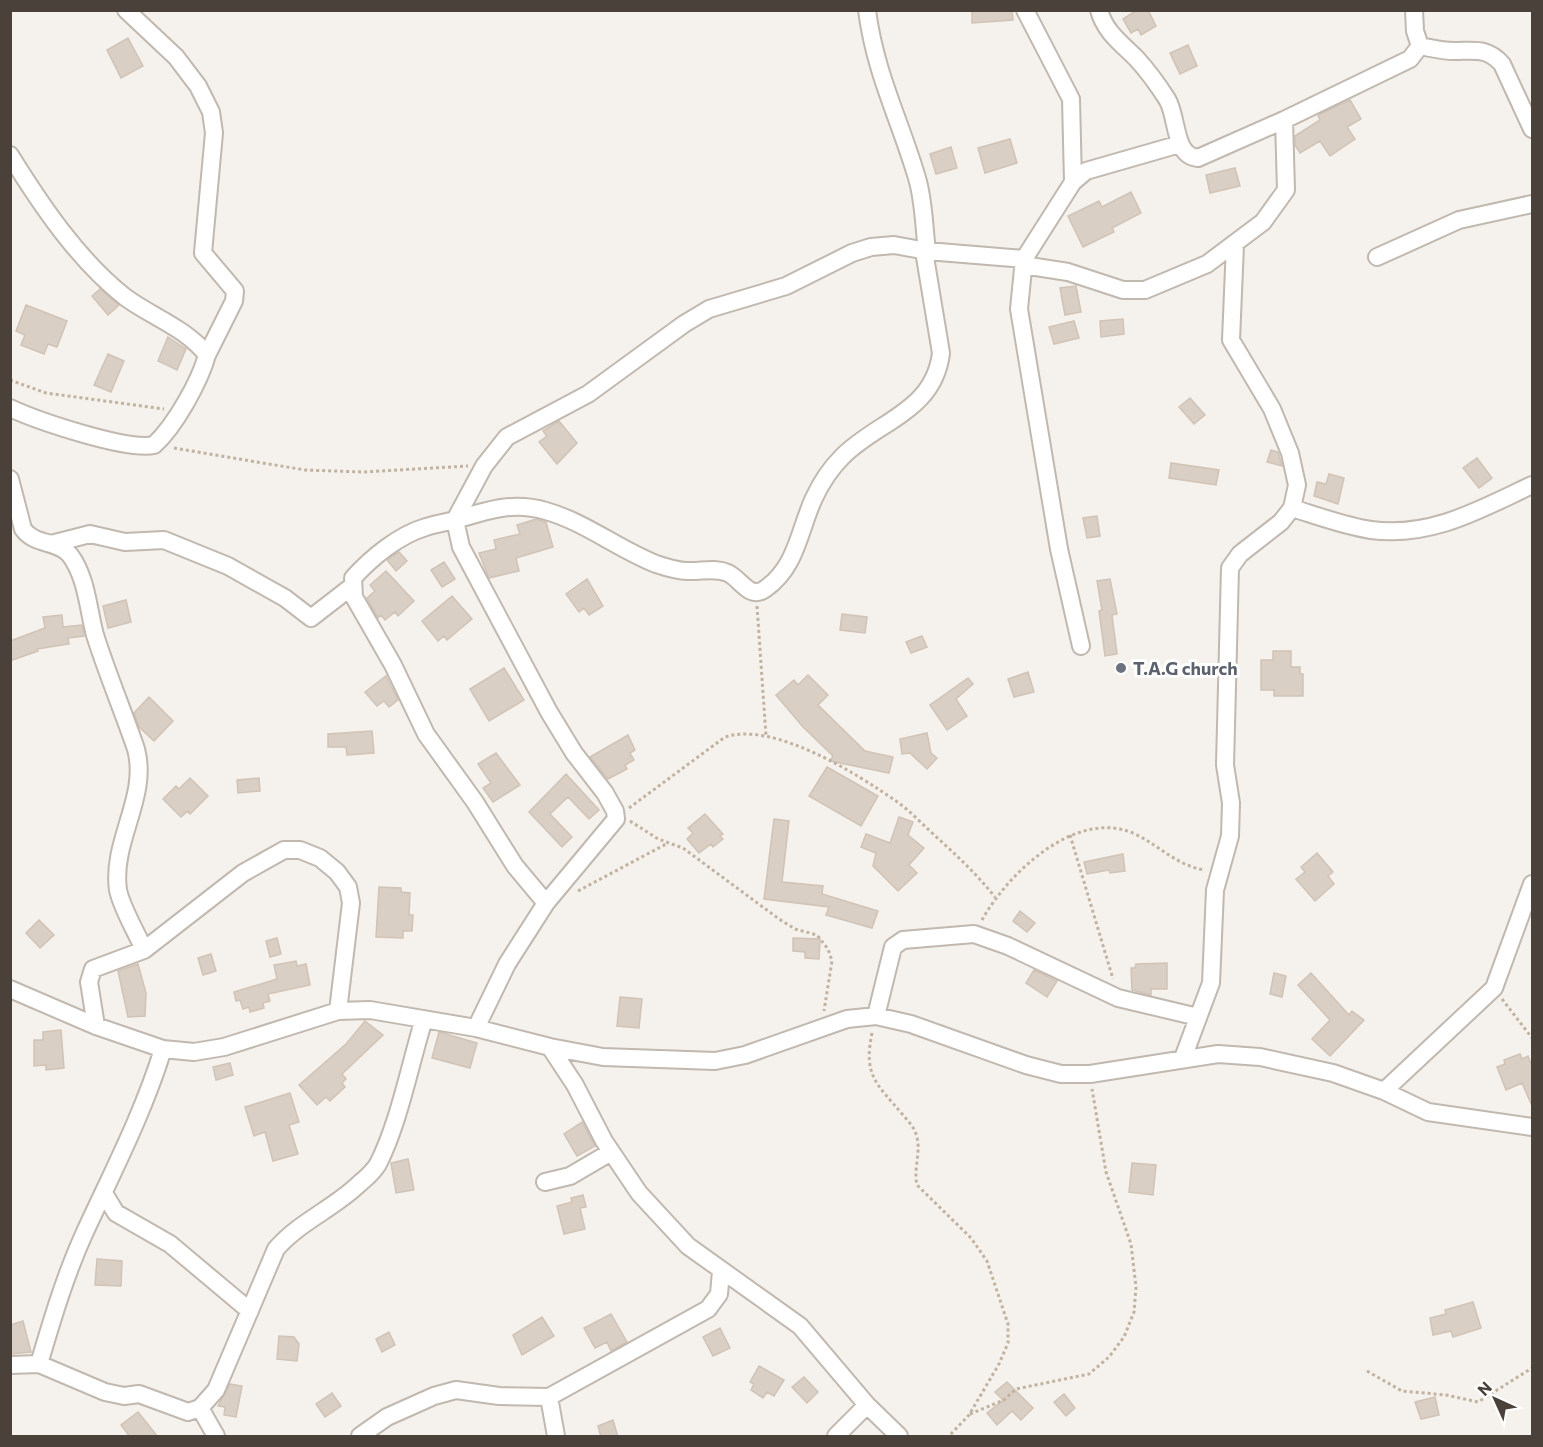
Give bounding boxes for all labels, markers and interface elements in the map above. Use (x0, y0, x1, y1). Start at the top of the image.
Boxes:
place label: T.A.G church (1133, 657, 1238, 679)
marker: T.A.G church (1114, 661, 1128, 675)
north arrow (1465, 1369, 1525, 1429)
text: N (1473, 1377, 1495, 1399)

